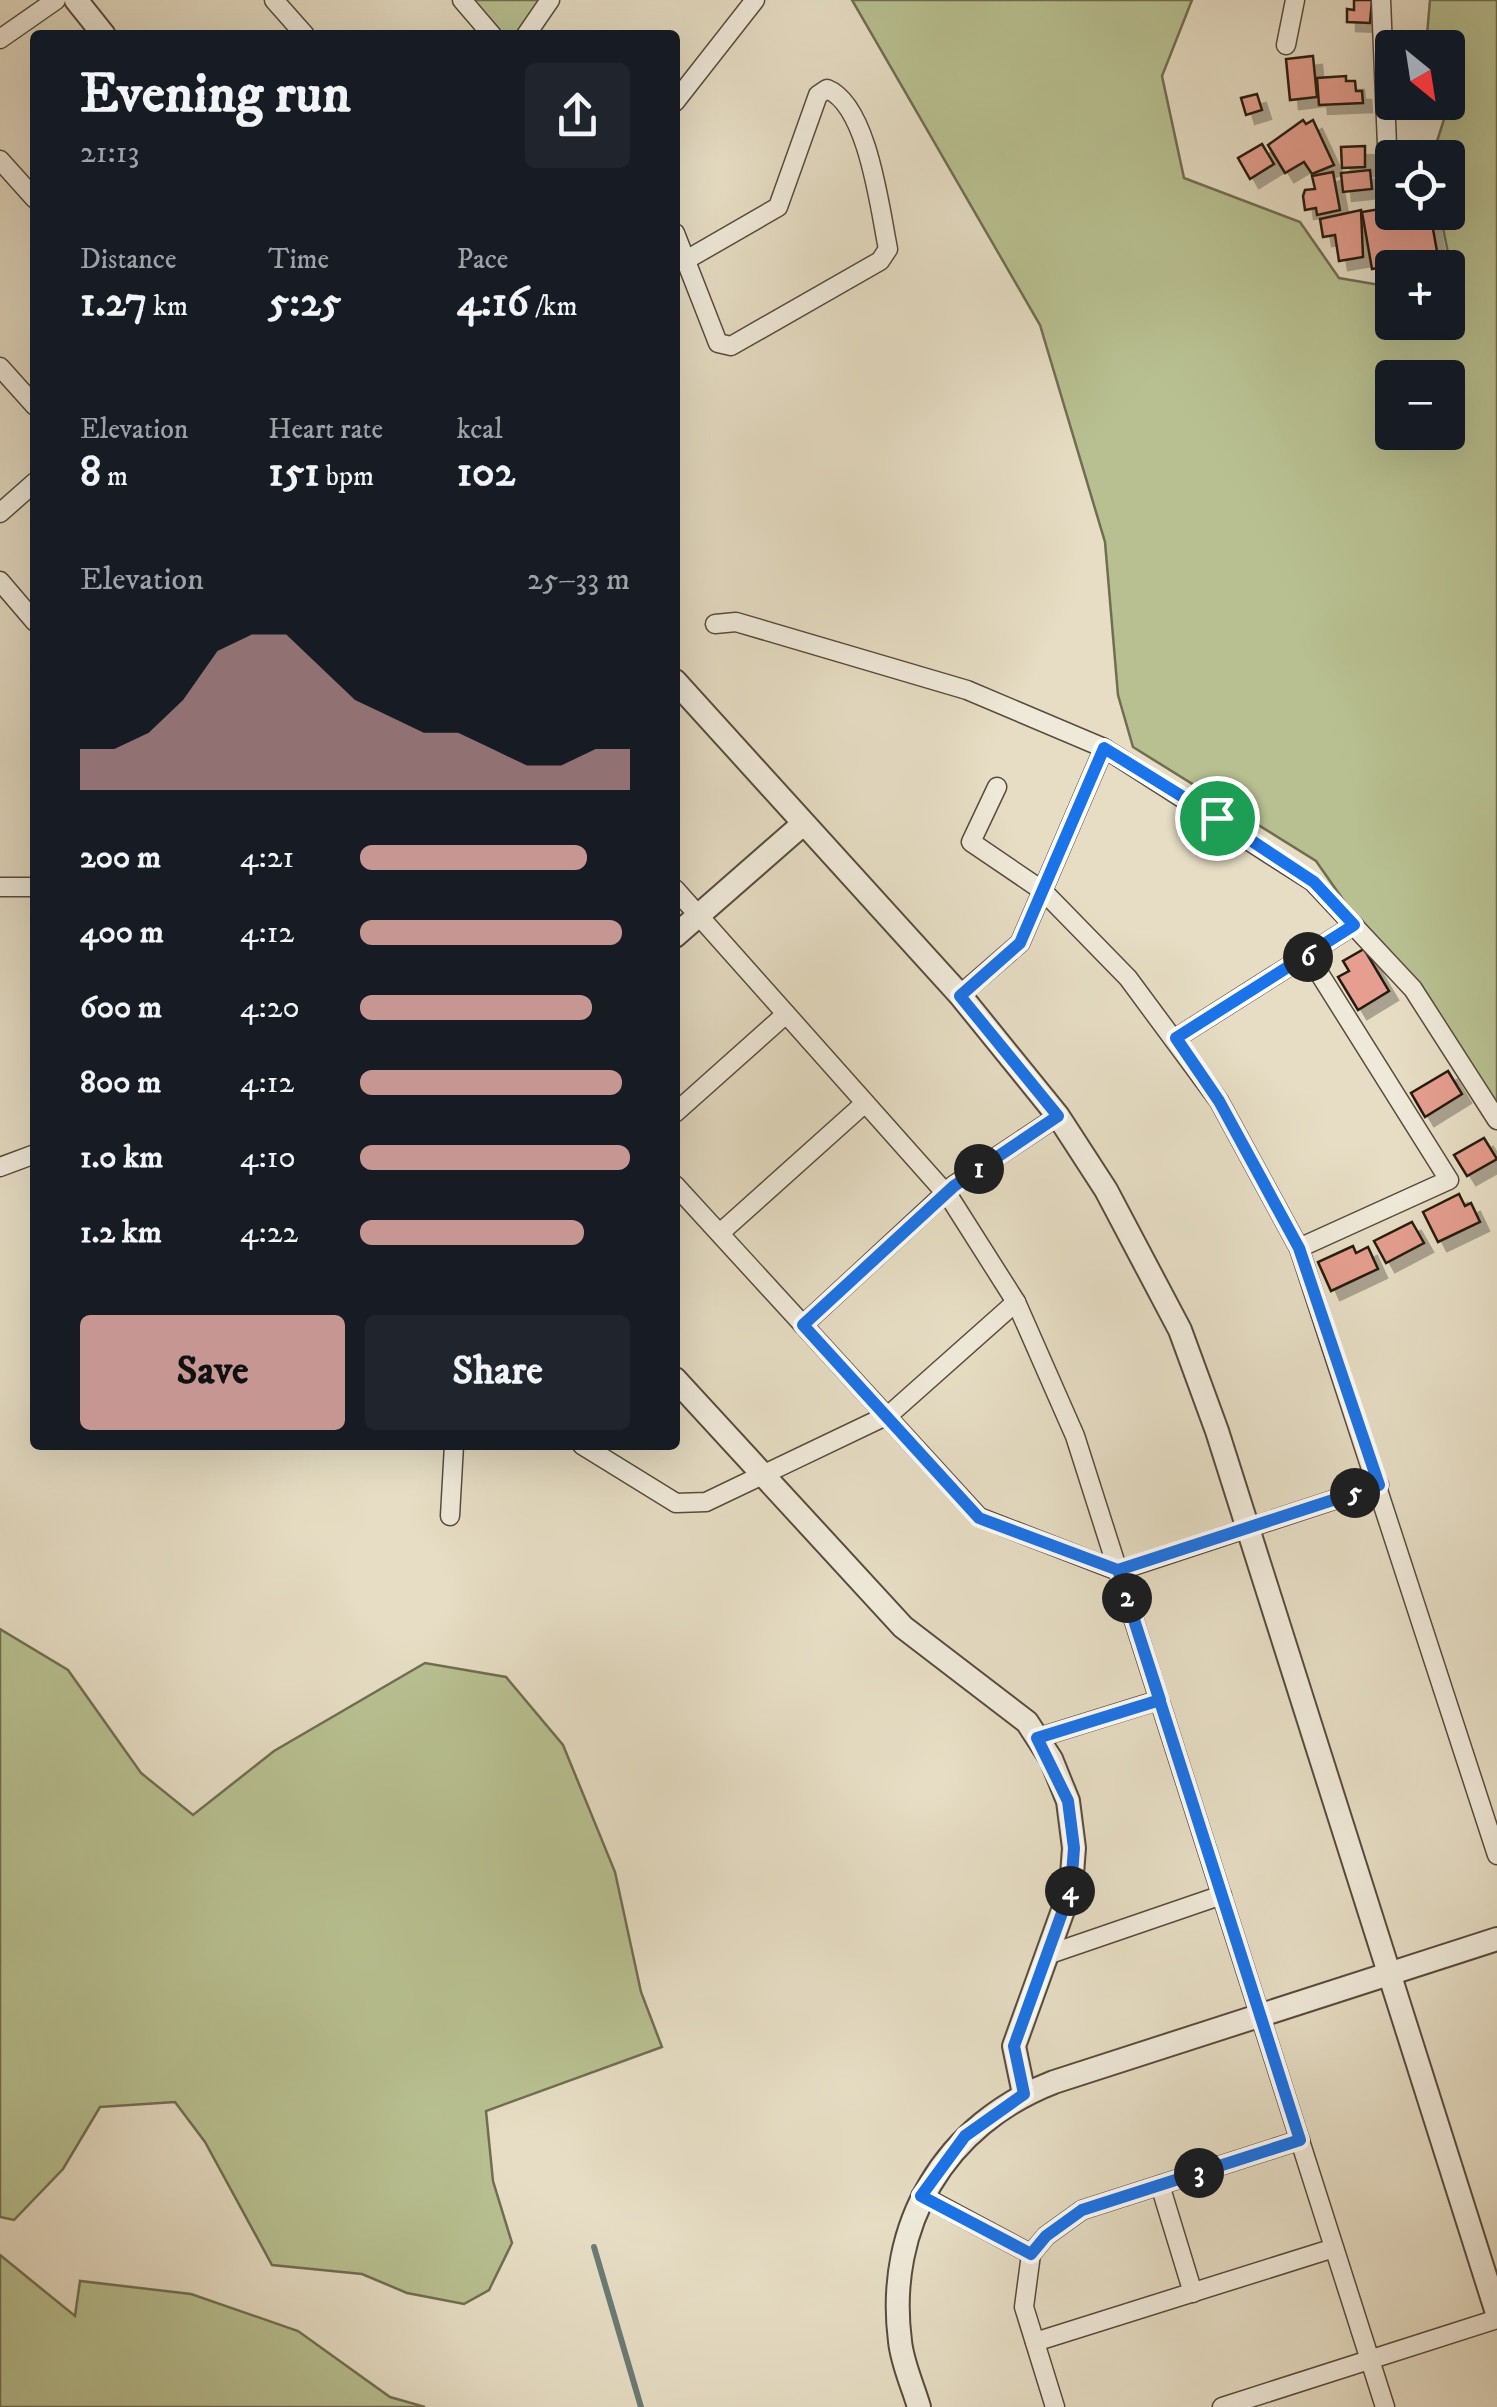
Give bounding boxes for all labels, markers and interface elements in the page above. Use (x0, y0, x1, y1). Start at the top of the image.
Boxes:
north arrow (1375, 30, 1465, 120)
map controls (1375, 30, 1465, 450)
text: Evening run (80, 61, 351, 130)
button: share (525, 63, 630, 168)
text: 21:13 (80, 133, 140, 173)
button: locate (1375, 140, 1465, 230)
text: Distance (80, 242, 176, 277)
text: Time (268, 242, 329, 277)
text: Pace (457, 242, 508, 277)
button: + (1375, 250, 1465, 340)
text: 1.27 (80, 277, 147, 329)
text: 5:25 (268, 277, 341, 329)
text: 4:16 (457, 277, 529, 329)
text: km (147, 289, 188, 324)
text: /km (529, 289, 577, 324)
button: − (1375, 360, 1465, 450)
text: Elevation (80, 412, 188, 447)
text: Heart rate (268, 412, 383, 447)
text: kcal (457, 412, 503, 447)
text: 8 (80, 447, 101, 499)
text: 151 (268, 447, 320, 499)
text: 102 (457, 447, 515, 499)
text: m (101, 459, 128, 494)
text: bpm (320, 459, 374, 494)
text: Elevation (80, 560, 204, 600)
text: 25–33 m (527, 560, 630, 600)
pin (1175, 776, 1260, 861)
icon: arrive (1190, 791, 1245, 846)
text: 200 m (80, 838, 161, 878)
text: 4:21 (240, 838, 294, 878)
text: 400 m (80, 913, 164, 953)
text: 4:12 (240, 913, 294, 953)
pin: 6 (1283, 932, 1333, 982)
text: 6 (1301, 939, 1315, 974)
text: 600 m (80, 988, 162, 1028)
text: 4:20 (240, 988, 300, 1028)
text: 800 m (80, 1063, 161, 1103)
text: 4:12 (240, 1063, 294, 1103)
text: 1.0 km (80, 1138, 163, 1178)
text: 4:10 (240, 1138, 296, 1178)
pin: 1 (954, 1144, 1004, 1194)
text: 1 (974, 1151, 984, 1186)
text: 1.2 km (80, 1213, 162, 1253)
text: 4:22 (240, 1213, 298, 1253)
button: Save (80, 1315, 345, 1430)
button: Share (365, 1315, 630, 1430)
pin: 5 (1330, 1468, 1380, 1518)
text: 5 (1348, 1475, 1362, 1510)
pin: 2 (1102, 1573, 1152, 1623)
text: 2 (1120, 1580, 1134, 1615)
pin: 4 (1045, 1866, 1095, 1916)
text: 4 (1062, 1873, 1078, 1908)
pin: 3 (1174, 2148, 1224, 2198)
text: 3 (1194, 2155, 1204, 2190)

